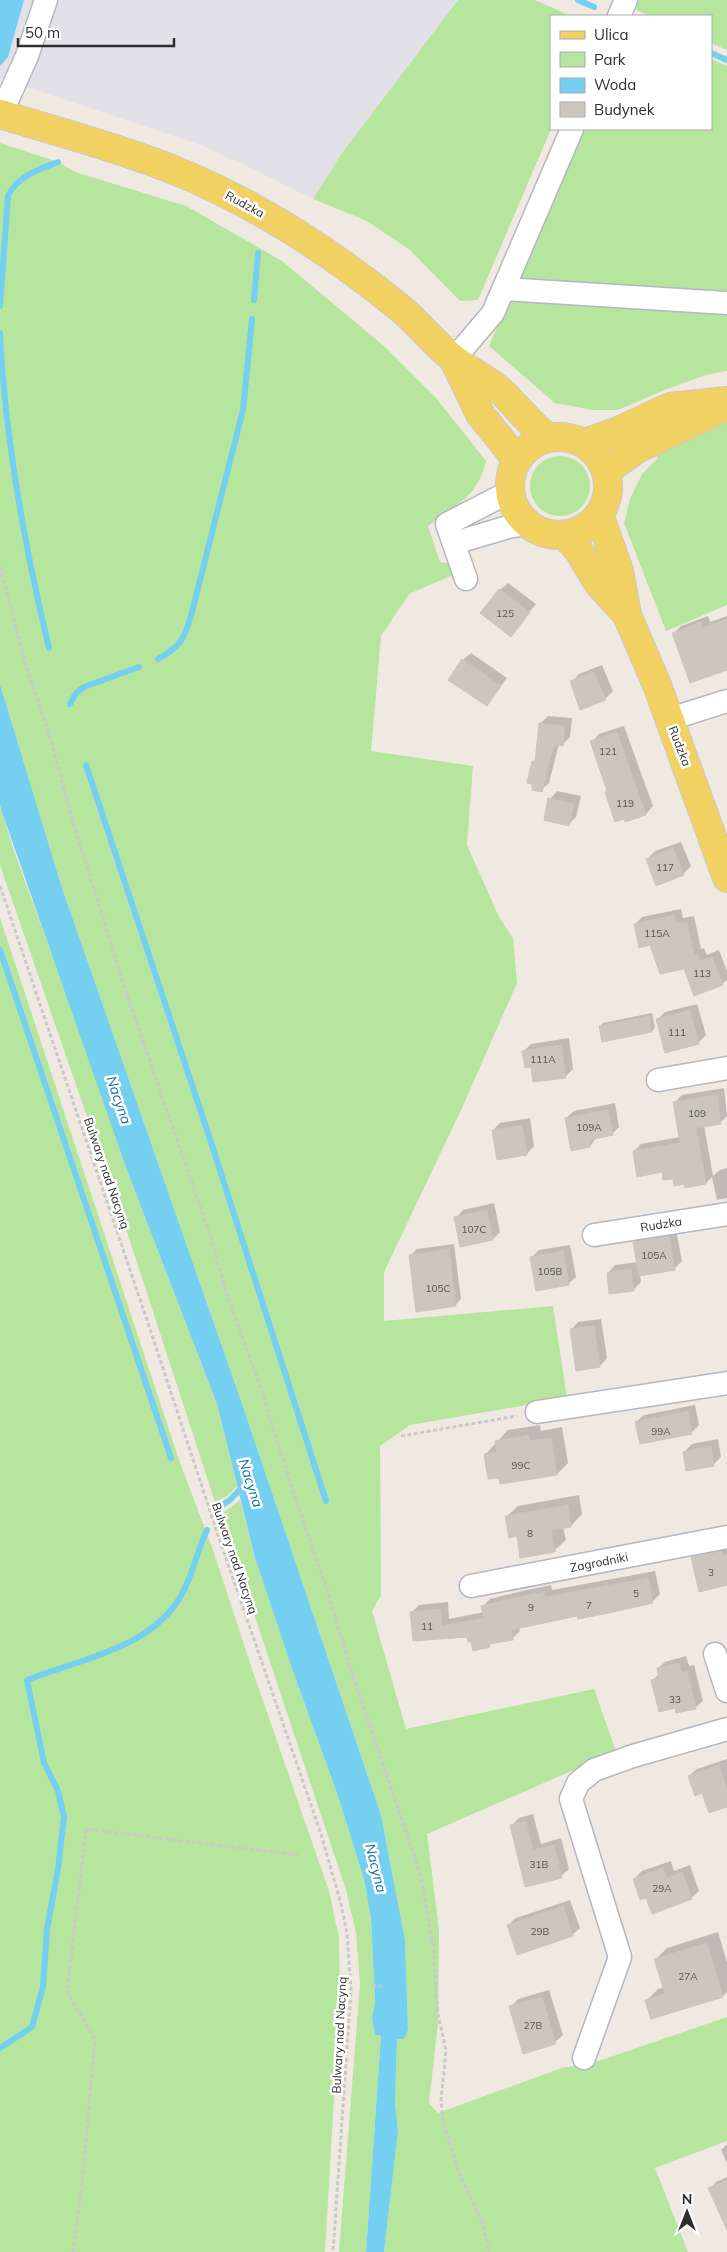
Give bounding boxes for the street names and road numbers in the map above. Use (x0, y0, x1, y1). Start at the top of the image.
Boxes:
street label: Rudzka (223, 188, 267, 220)
street label: Rudzka (665, 724, 695, 768)
street label: Bulwary nad Nacyną (81, 1115, 133, 1231)
street label: Rudzka (639, 1213, 683, 1235)
street label: Bulwary nad Nacyną (209, 1500, 261, 1616)
street label: Zagrodniki (569, 1549, 629, 1575)
street label: Bulwary nad Nacyną (328, 1976, 350, 2094)

